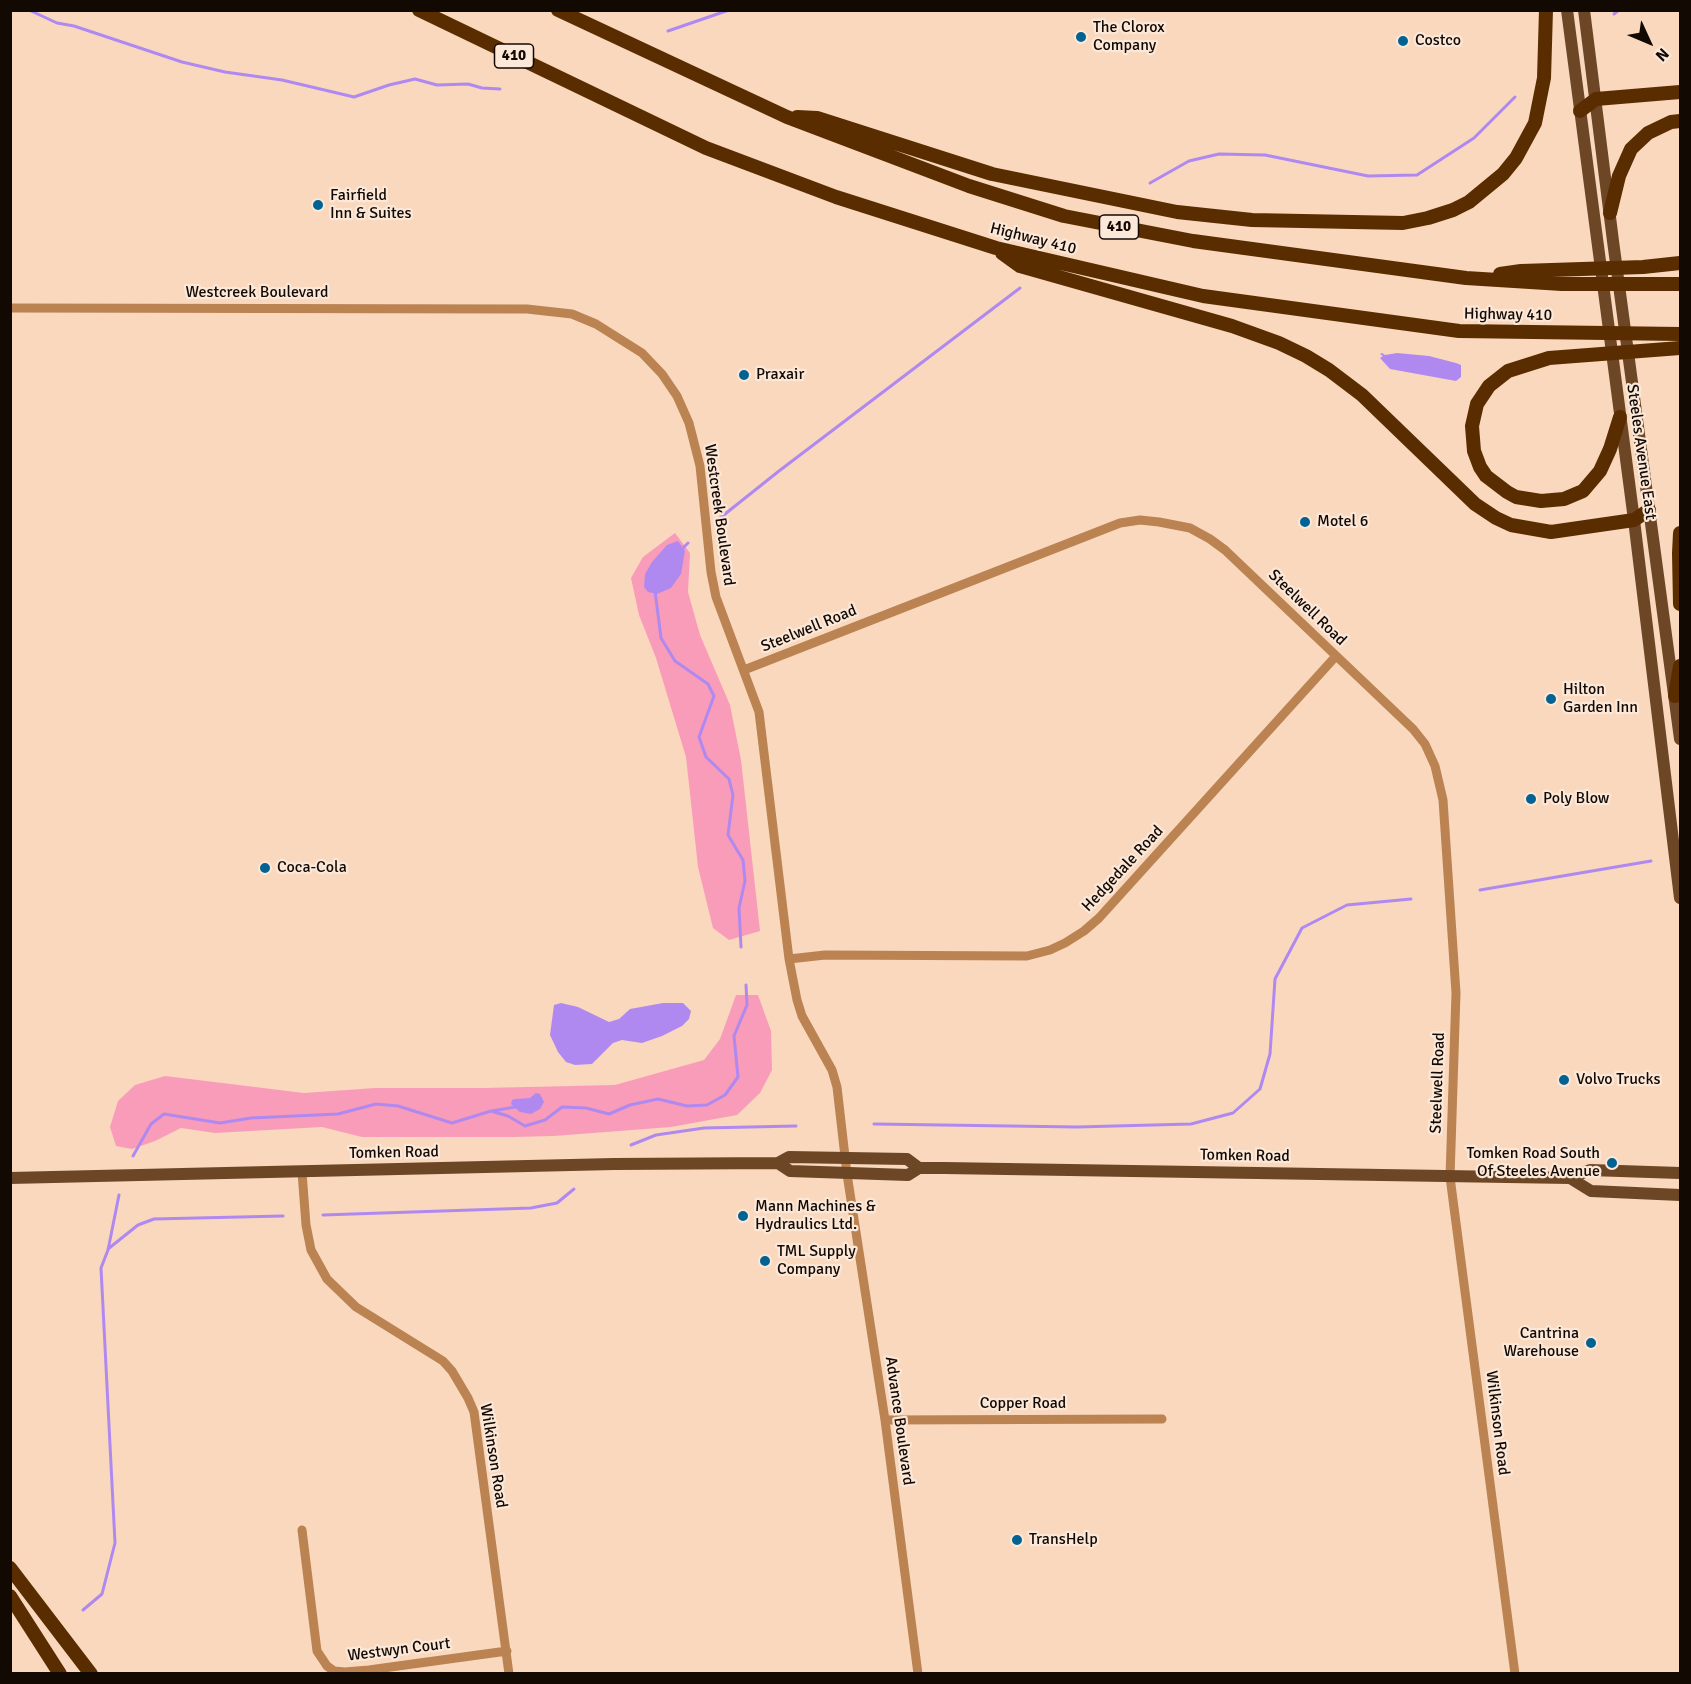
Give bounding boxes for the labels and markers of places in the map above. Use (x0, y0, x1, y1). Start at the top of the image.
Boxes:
place label: The Clorox Company (1093, 18, 1165, 56)
marker: The Clorox Company (1074, 30, 1088, 44)
place label: Costco (1415, 31, 1461, 51)
marker: Costco (1396, 34, 1410, 48)
place label: Fairfield Inn & Suites (330, 186, 411, 224)
marker: Fairfield Inn & Suites (311, 198, 325, 212)
place label: Praxair (756, 365, 804, 385)
marker: Praxair (737, 368, 751, 382)
place label: Motel 6 (1317, 512, 1368, 532)
marker: Motel 6 (1298, 515, 1312, 529)
place label: Hilton Garden Inn (1563, 680, 1638, 718)
marker: Hilton Garden Inn (1544, 692, 1558, 706)
place label: Poly Blow (1543, 789, 1609, 809)
marker: Poly Blow (1524, 792, 1538, 806)
place label: Coca-Cola (277, 858, 347, 878)
marker: Coca-Cola (258, 861, 272, 875)
place label: Volvo Trucks (1576, 1070, 1660, 1090)
marker: Volvo Trucks (1557, 1073, 1571, 1087)
place label: Tomken Road South Of Steeles Avenue (1466, 1144, 1600, 1182)
marker: Tomken Road South Of Steeles Avenue (1605, 1156, 1619, 1170)
place label: Mann Machines & Hydraulics Ltd. (755, 1197, 876, 1235)
marker: Mann Machines & Hydraulics Ltd. (736, 1209, 750, 1223)
place label: TML Supply Company (777, 1242, 856, 1280)
marker: TML Supply Company (758, 1254, 772, 1268)
place label: Cantrina Warehouse (1503, 1324, 1579, 1362)
marker: Cantrina Warehouse (1584, 1336, 1598, 1350)
place label: TransHelp (1029, 1530, 1098, 1550)
marker: TransHelp (1010, 1533, 1024, 1547)

